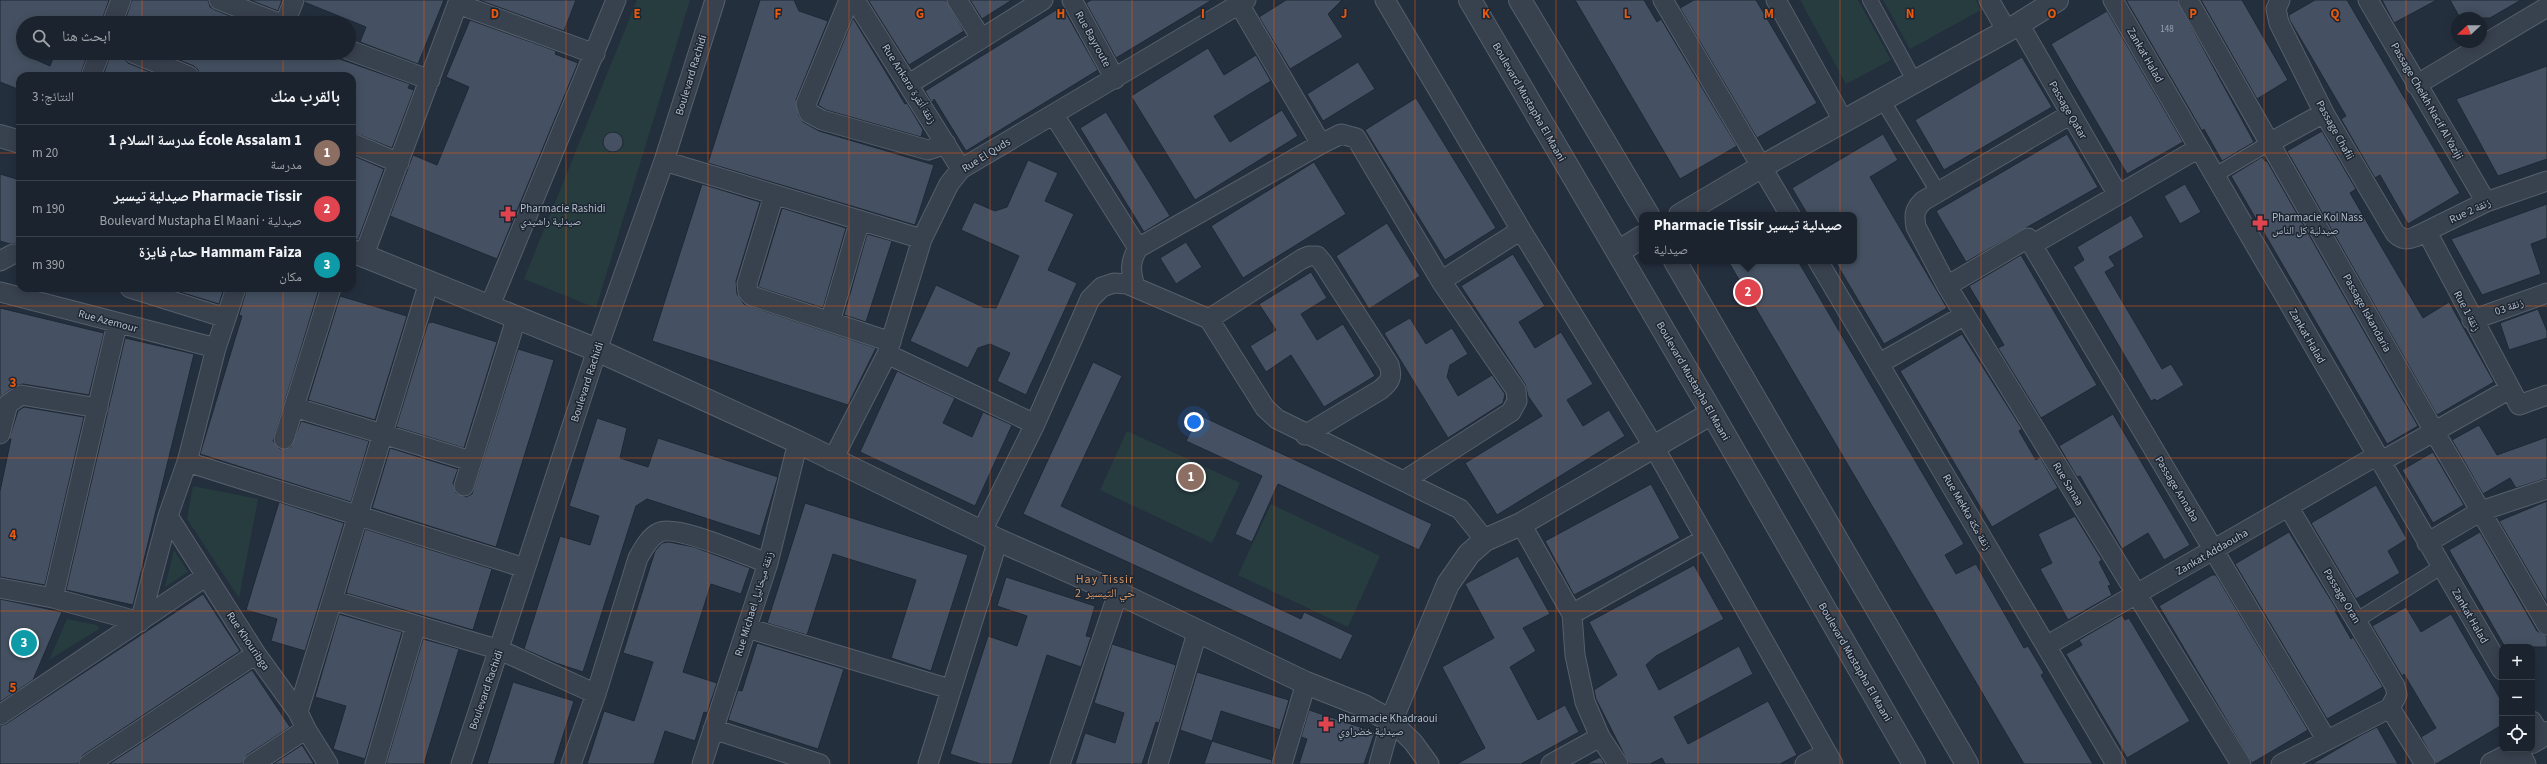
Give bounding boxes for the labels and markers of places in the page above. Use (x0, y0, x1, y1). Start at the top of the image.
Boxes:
place label: Pharmacie Rashidi صيدلية راشيدي (520, 201, 605, 229)
pharmacy icon: Pharmacie Rashidi صيدلية راشيدي (499, 205, 517, 223)
place label: Pharmacie Kol Nass صيدلية كل الناس (2272, 210, 2363, 238)
pharmacy icon: Pharmacie Kol Nass صيدلية كل الناس (2251, 214, 2269, 232)
pin: 2 (1735, 277, 1761, 307)
pin: 1 (1178, 462, 1204, 492)
pin: 3 (11, 628, 37, 658)
place label: Pharmacie Khadraoui صيدلية خضراوي (1338, 711, 1437, 739)
pharmacy icon: Pharmacie Khadraoui صيدلية خضراوي (1317, 715, 1335, 733)

